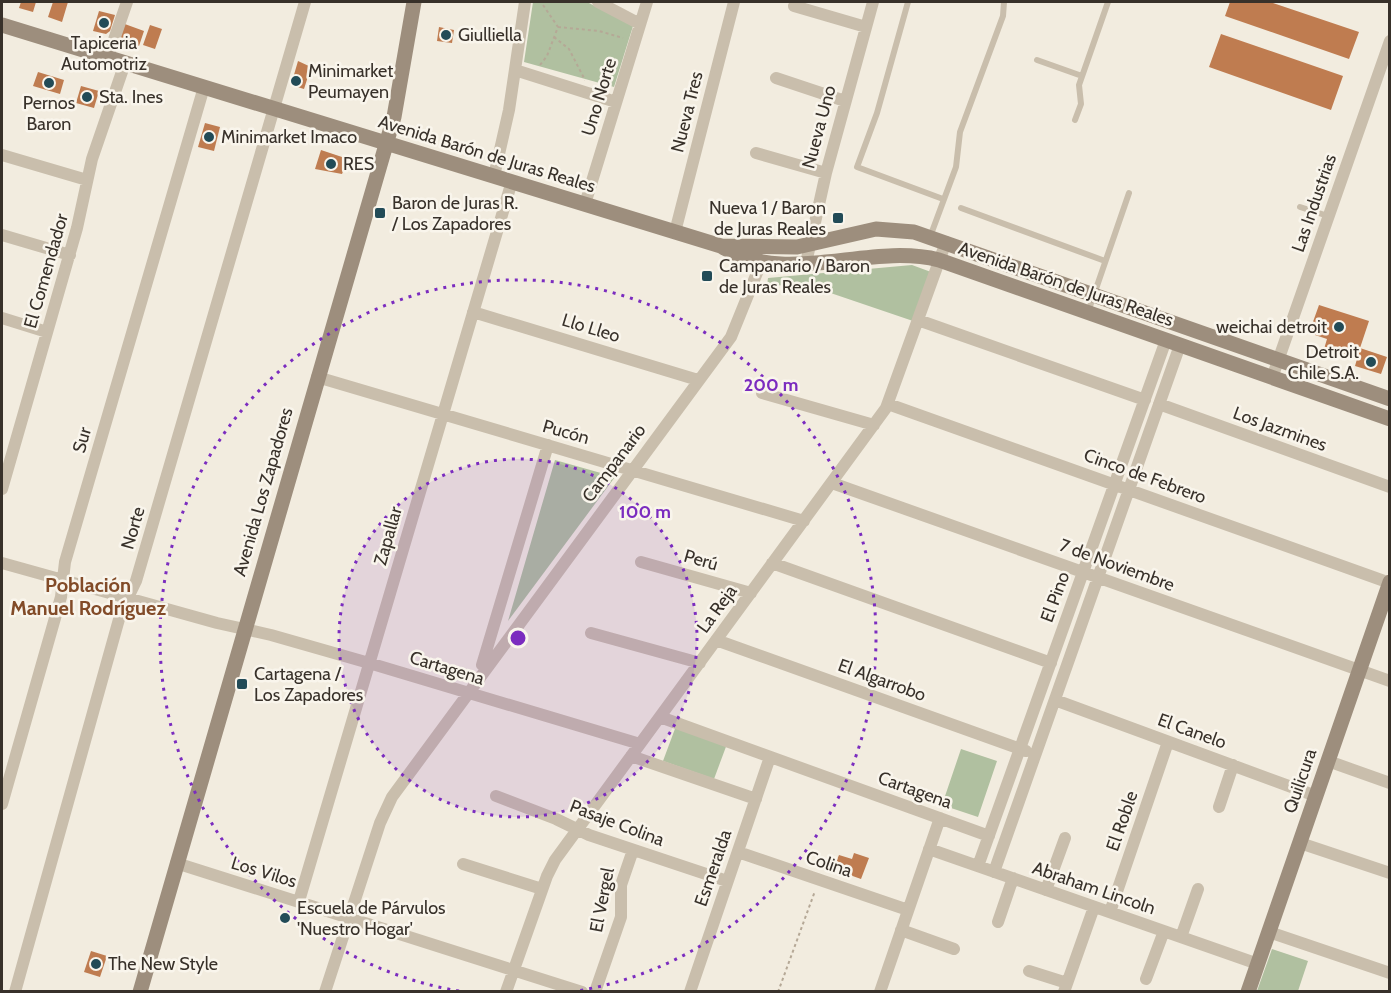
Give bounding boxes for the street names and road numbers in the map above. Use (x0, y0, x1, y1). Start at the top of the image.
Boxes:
street label: Uno Norte (577, 56, 621, 138)
street label: Nueva Tres (666, 69, 708, 155)
street label: Nueva Uno (797, 83, 841, 171)
street label: Avenida Barón de Juras Reales (376, 110, 598, 198)
street label: Las Industrias (1287, 151, 1341, 255)
street label: El Comendador (19, 211, 73, 331)
street label: Avenida Barón de Juras Reales (956, 237, 1176, 331)
street label: Llo Lleo (559, 309, 623, 347)
street label: Los Jazmines (1230, 402, 1330, 456)
street label: Avenida Los Zapadores (228, 405, 298, 579)
street label: Pucón (540, 415, 592, 449)
street label: Campanario (577, 419, 651, 506)
street label: Sur (68, 424, 96, 455)
street label: Cinco de Febrero (1081, 444, 1209, 508)
street label: Norte (116, 504, 150, 552)
street label: Zapallar (369, 504, 407, 568)
street label: 7 de Noviembre (1056, 534, 1178, 596)
street label: Perú (681, 545, 721, 575)
street label: El Pino (1036, 569, 1074, 625)
street label: La Reja (692, 580, 742, 637)
street label: Cartagena (407, 646, 487, 690)
street label: El Algarrobo (835, 654, 929, 706)
street label: El Canelo (1155, 708, 1229, 754)
street label: Quilicura (1279, 745, 1321, 816)
street label: Cartagena (875, 766, 955, 814)
street label: El Roble (1101, 788, 1143, 854)
street label: Pasaje Colina (567, 795, 668, 851)
street label: Esmeralda (690, 827, 736, 909)
street label: Colina (803, 846, 855, 882)
street label: Los Vilos (229, 852, 299, 892)
street label: Abraham Lincoln (1030, 857, 1158, 919)
street label: El Vergel (585, 865, 619, 934)

